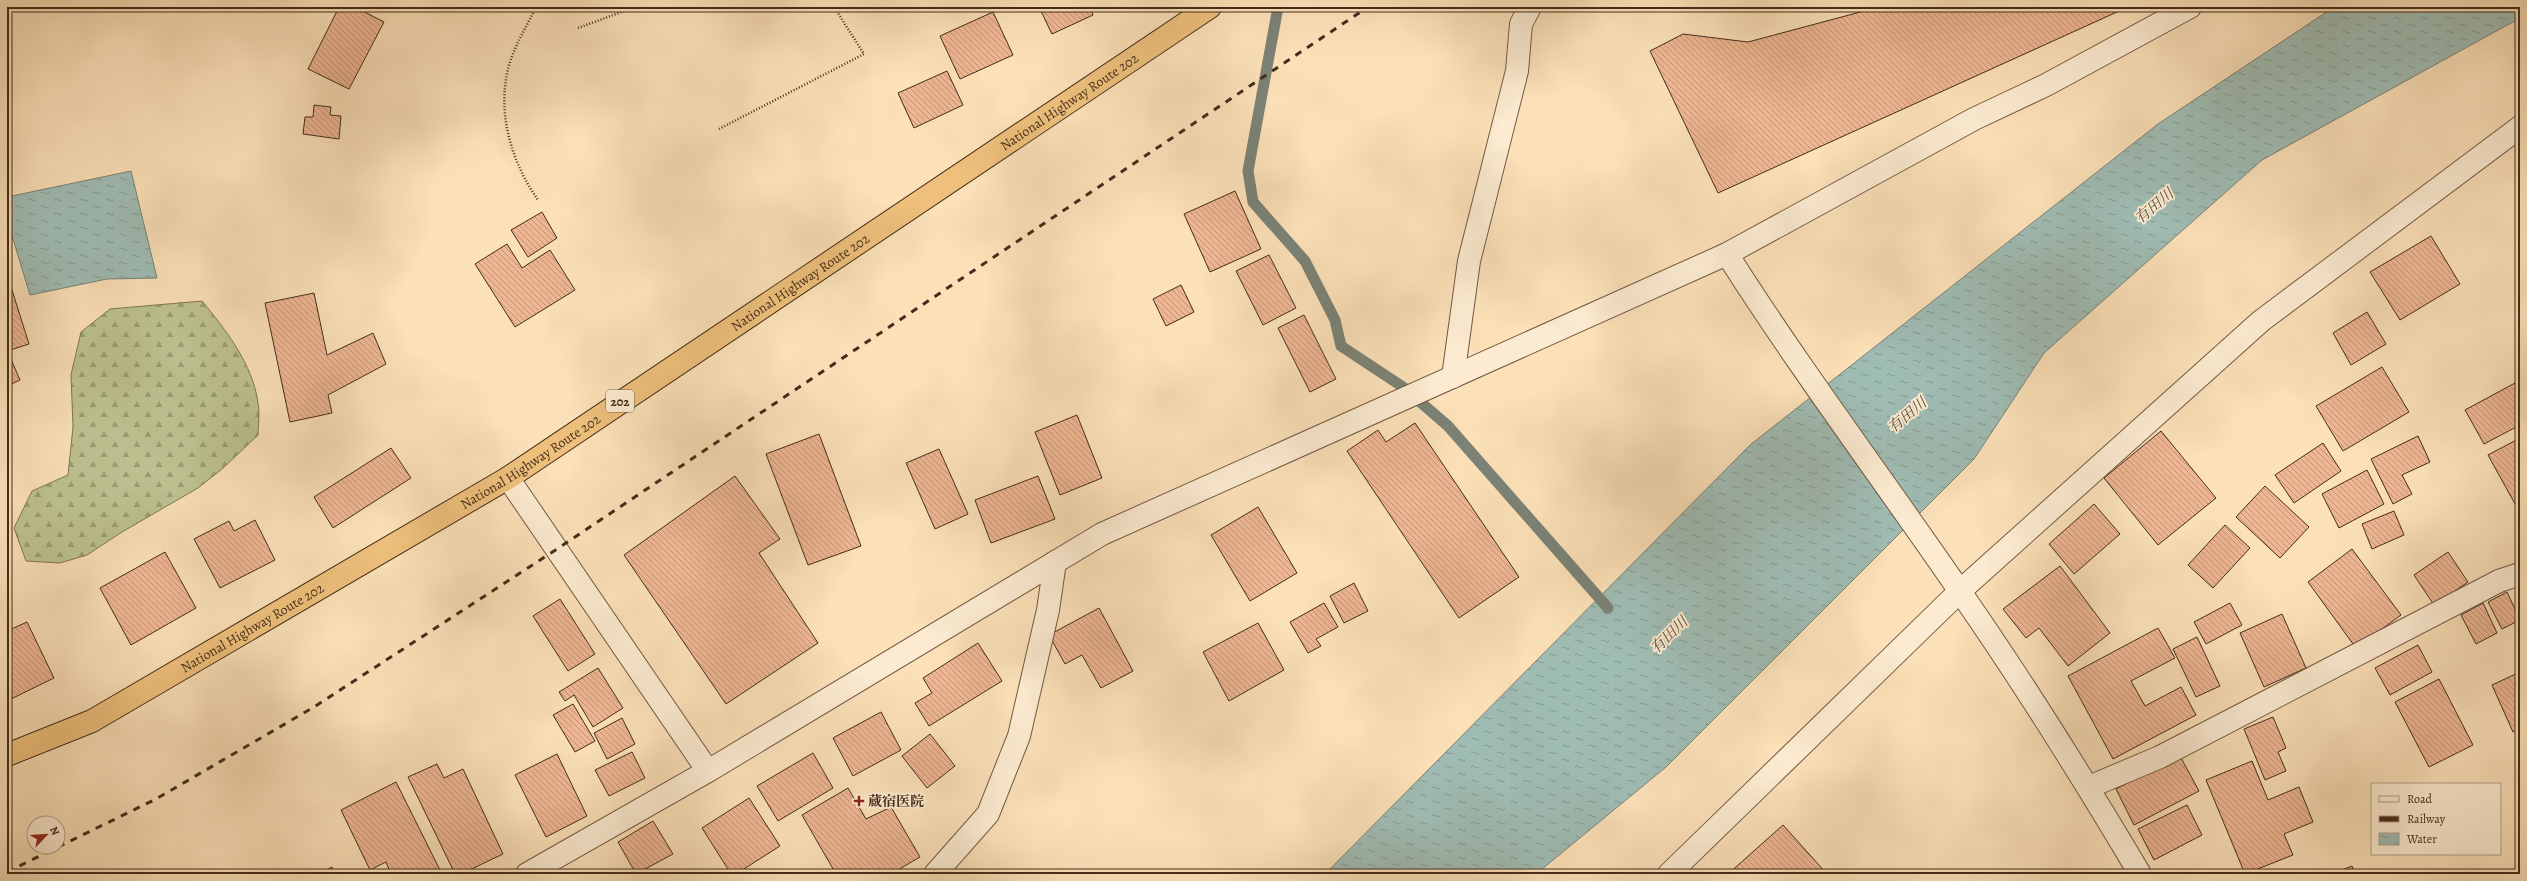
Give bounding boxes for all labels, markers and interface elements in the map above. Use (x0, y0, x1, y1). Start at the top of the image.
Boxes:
street label: National Highway Route 202 (996, 48, 1142, 155)
water label: 有田川 (2130, 183, 2179, 228)
street label: National Highway Route 202 (727, 229, 873, 335)
road number: 202 (606, 390, 634, 412)
water label: 有田川 (1883, 392, 1932, 437)
street label: National Highway Route 202 (457, 409, 604, 513)
street label: National Highway Route 202 (177, 578, 328, 677)
water label: 有田川 (1646, 611, 1694, 658)
legend (2371, 783, 2501, 855)
text: Road (2407, 791, 2433, 807)
place label: 蔵宿医院 (868, 792, 924, 811)
marker: 蔵宿医院 (853, 795, 865, 807)
text: Railway (2407, 811, 2446, 827)
north arrow (26, 815, 66, 855)
text: N (46, 824, 63, 838)
text: Water (2406, 831, 2437, 847)

